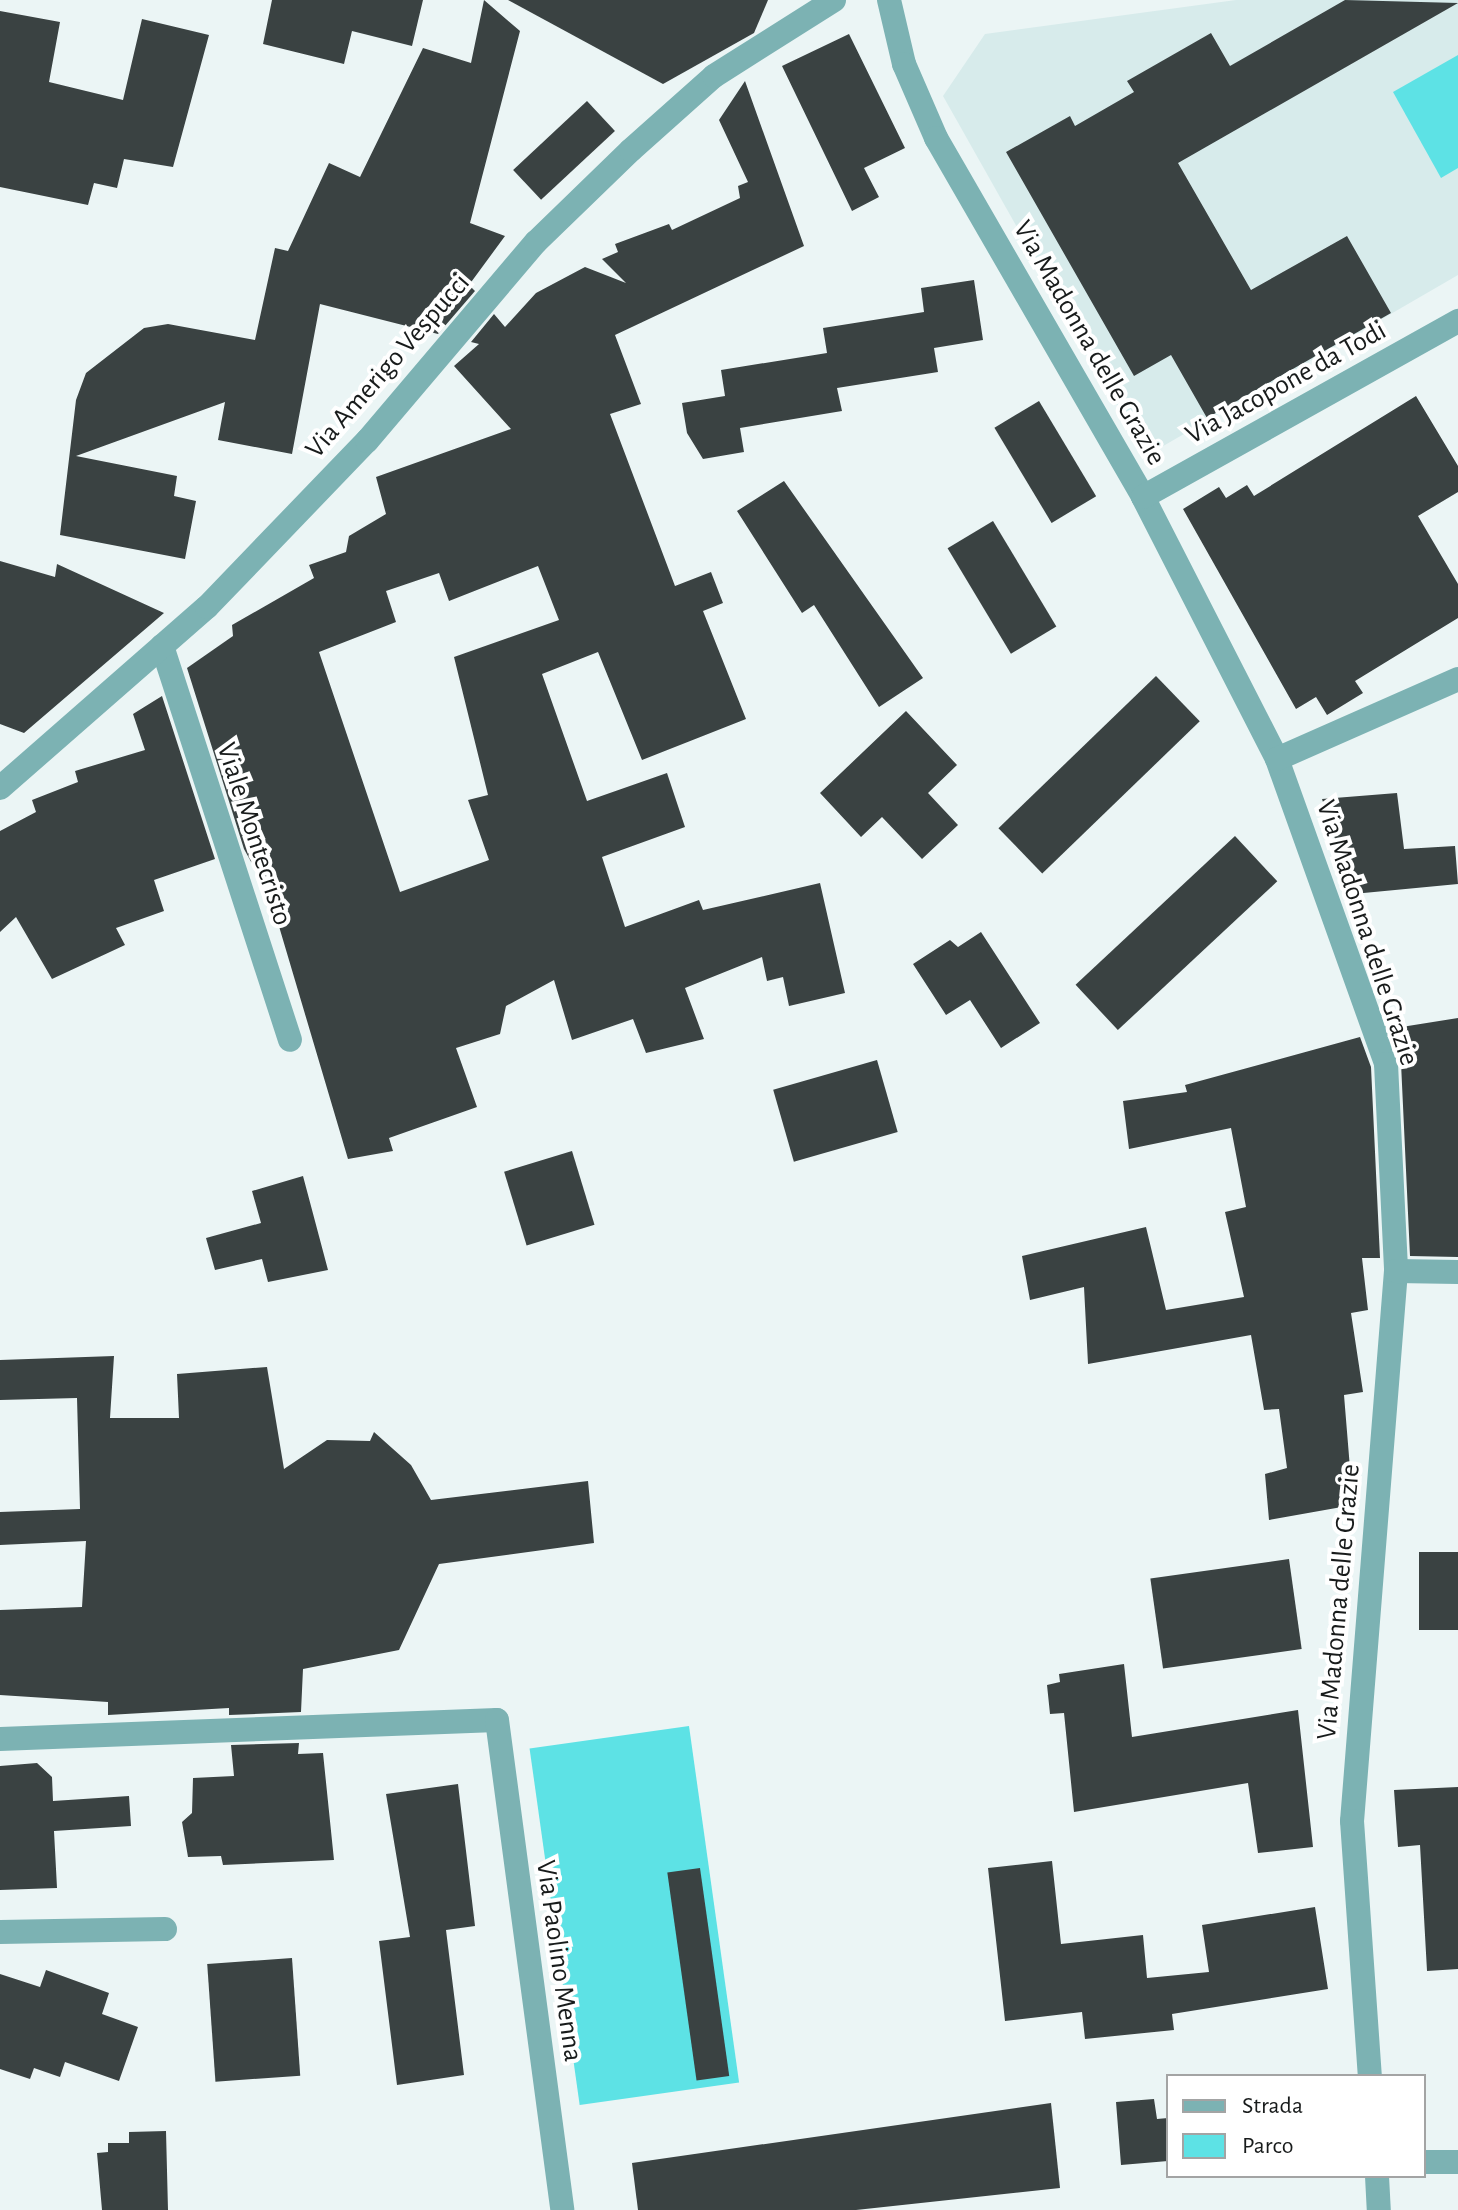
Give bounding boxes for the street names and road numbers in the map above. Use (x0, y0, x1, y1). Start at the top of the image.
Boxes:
street label: Via Madonna delle Grazie (1005, 215, 1173, 471)
street label: Via Amerigo Vespucci (299, 267, 477, 465)
street label: Via Jacopone da Todi (1180, 314, 1392, 452)
street label: Viale Montecristo (209, 739, 299, 929)
street label: Via Madonna delle Grazie (1308, 796, 1426, 1070)
street label: Via Madonna delle Grazie (1310, 1463, 1368, 1741)
street label: Via Paolino Menna (528, 1858, 590, 2064)

